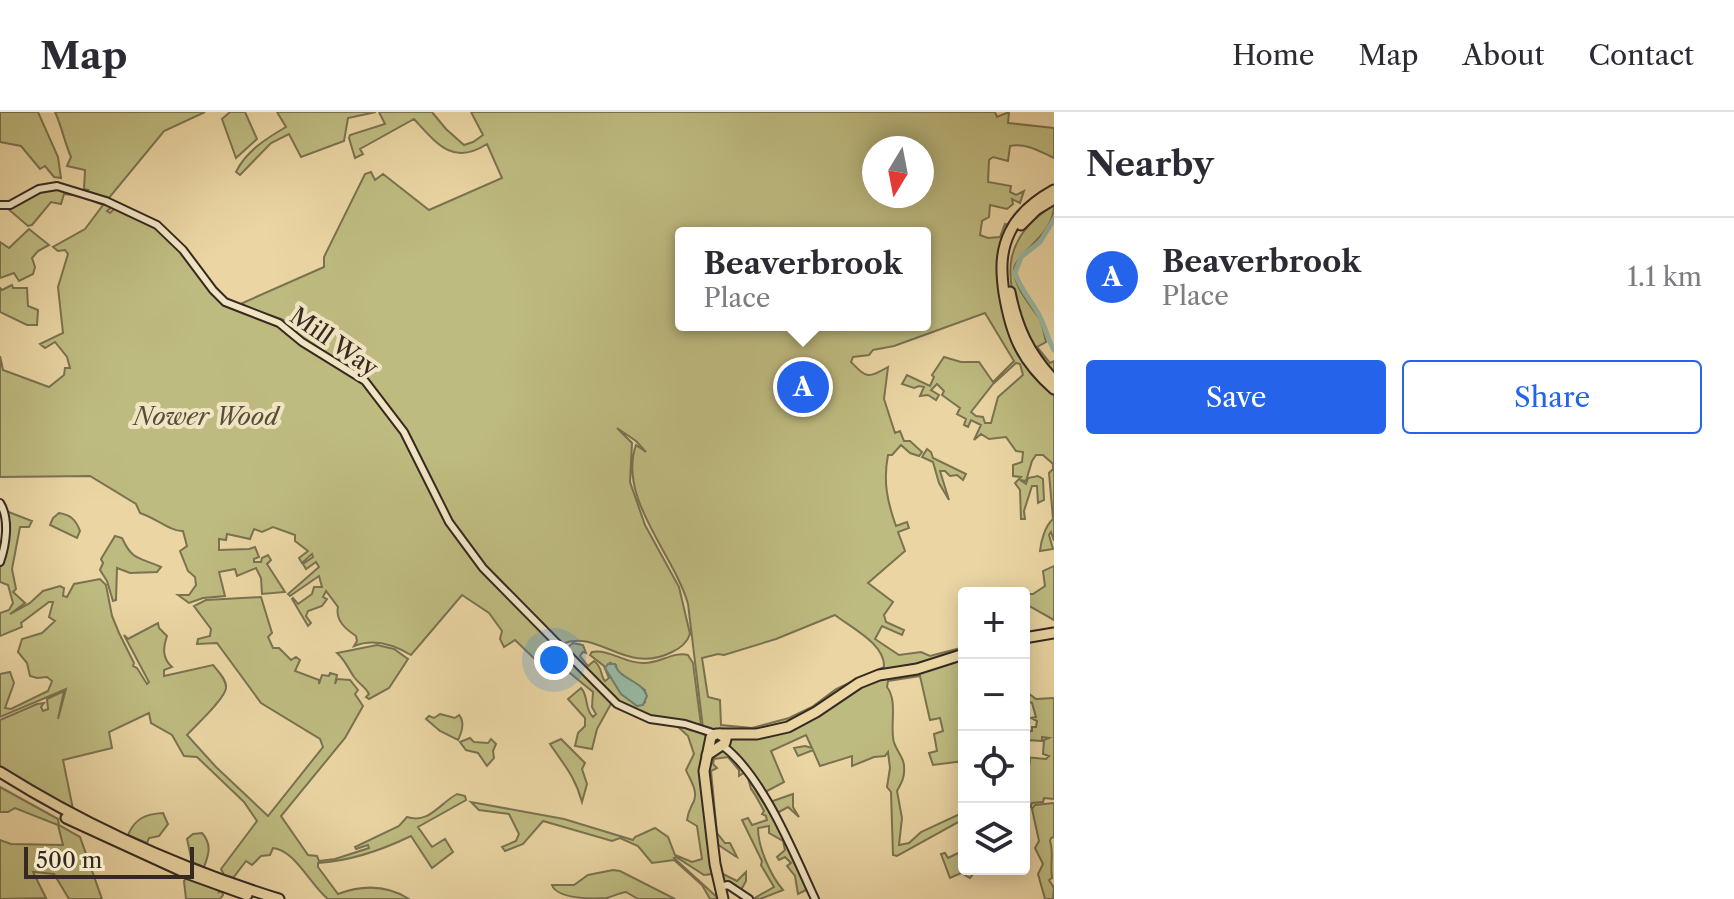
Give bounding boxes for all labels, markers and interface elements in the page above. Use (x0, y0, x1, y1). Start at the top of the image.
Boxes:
text: Map (40, 32, 128, 79)
text: Home (1232, 38, 1314, 72)
text: Map (1358, 38, 1418, 72)
text: About (1462, 38, 1544, 72)
text: Contact (1588, 38, 1694, 72)
north arrow (862, 136, 934, 208)
text: Nearby (1086, 143, 1214, 185)
popup (675, 227, 931, 331)
text: Beaverbrook (1162, 243, 1361, 280)
text: Beaverbrook (704, 245, 902, 282)
text: A (1102, 261, 1122, 293)
text: 1.1 km (1627, 261, 1702, 293)
text: Place (1162, 280, 1229, 312)
text: Place (704, 282, 770, 314)
street label: Mill Way (285, 301, 384, 383)
pin: A (777, 357, 829, 417)
button: Save (1086, 360, 1386, 434)
button: Share (1402, 360, 1702, 434)
park label: Nower Wood (132, 402, 281, 431)
map controls (958, 587, 1030, 875)
button: + (958, 587, 1030, 659)
your location (534, 640, 574, 680)
button: − (958, 659, 1030, 731)
button: locate (958, 731, 1030, 803)
button: layers (958, 803, 1030, 875)
scale bar (24, 843, 194, 879)
text: 500 m (36, 847, 102, 874)

